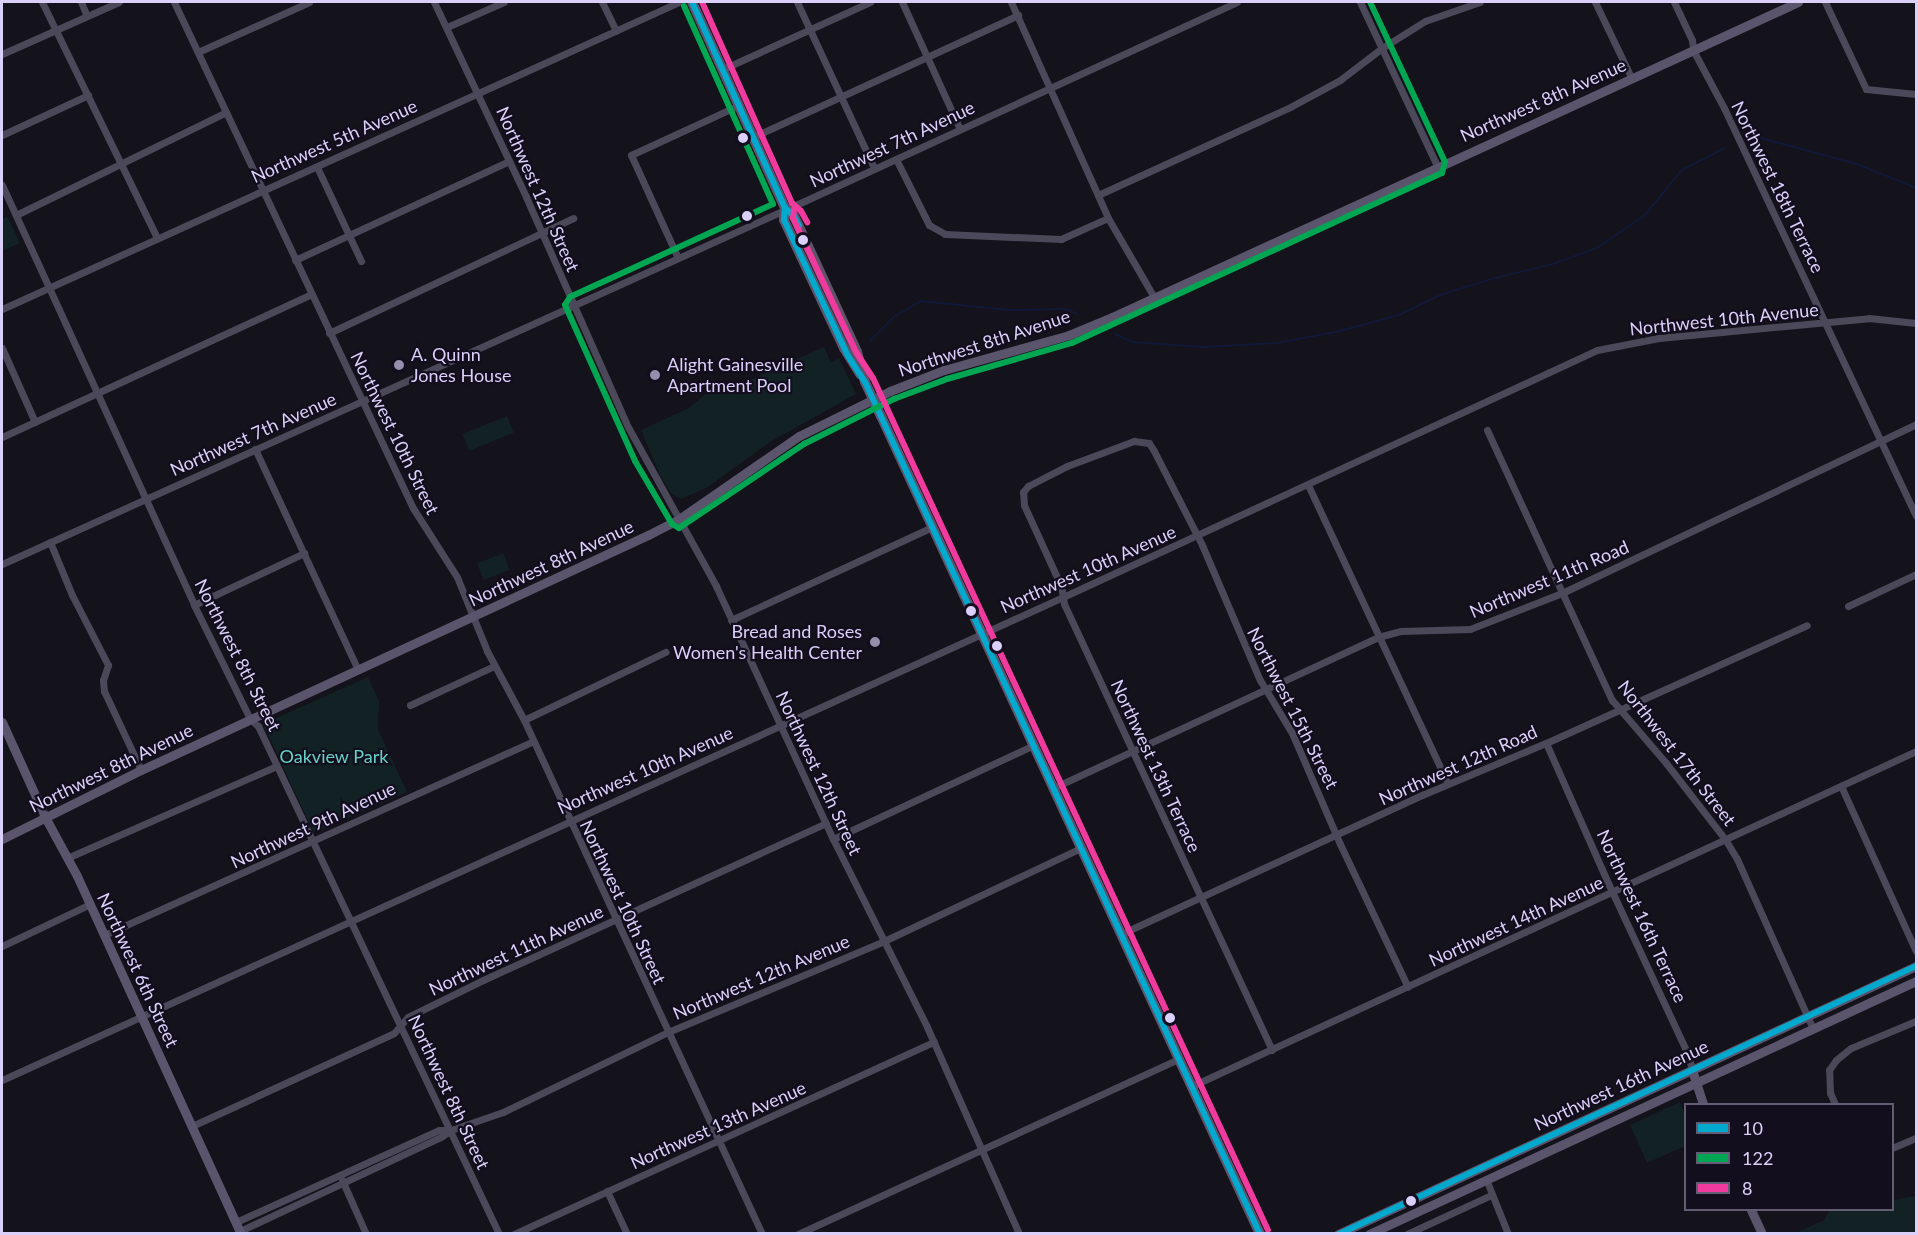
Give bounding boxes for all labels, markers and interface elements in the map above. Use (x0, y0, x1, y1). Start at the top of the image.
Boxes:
street label: Northwest 8th Avenue (1456, 53, 1630, 147)
street label: Northwest 5th Avenue (247, 94, 421, 188)
street label: Northwest 7th Avenue (806, 96, 978, 192)
street label: Northwest 18th Terrace (1727, 97, 1829, 277)
street label: Northwest 12th Street (492, 103, 584, 275)
unlabelled marker (737, 132, 749, 144)
unlabelled marker (741, 210, 753, 222)
unlabelled marker (797, 234, 809, 246)
street label: Northwest 10th Avenue (1628, 298, 1820, 340)
street label: Northwest 8th Avenue (895, 305, 1073, 381)
place label: A. Quinn Jones House (411, 344, 511, 386)
street label: Northwest 10th Street (346, 348, 444, 518)
place label: Alight Gainesville Apartment Pool (667, 354, 803, 397)
marker: A. Quinn Jones House (392, 358, 406, 372)
marker: Alight Gainesville Apartment Pool (648, 368, 662, 382)
street label: Northwest 7th Avenue (166, 387, 340, 481)
street label: Northwest 8th Avenue (465, 515, 637, 611)
street label: Northwest 10th Avenue (997, 520, 1179, 618)
street label: Northwest 11th Road (1466, 536, 1632, 622)
street label: Northwest 8th Street (190, 575, 286, 735)
unlabelled marker (965, 605, 977, 617)
place label: Bread and Roses Women's Health Center (673, 621, 862, 664)
street label: Northwest 15th Street (1243, 624, 1343, 792)
marker: Bread and Roses Women's Health Center (866, 633, 884, 651)
unlabelled marker (991, 640, 1003, 652)
street label: Northwest 13th Terrace (1106, 676, 1206, 856)
street label: Northwest 17th Street (1614, 676, 1740, 830)
street label: Northwest 12th Street (772, 688, 866, 858)
street label: Northwest 8th Avenue (25, 719, 197, 817)
street label: Northwest 12th Road (1376, 720, 1540, 810)
street label: Northwest 10th Avenue (554, 721, 736, 819)
park label: Oakview Park (279, 745, 389, 767)
street label: Northwest 9th Avenue (227, 777, 399, 873)
street label: Northwest 10th Street (576, 817, 670, 987)
street label: Northwest 16th Terrace (1592, 826, 1692, 1006)
street label: Northwest 14th Avenue (1425, 871, 1607, 971)
street label: Northwest 6th Street (93, 889, 183, 1051)
street label: Northwest 11th Avenue (425, 900, 607, 1000)
street label: Northwest 12th Avenue (669, 930, 853, 1024)
street label: Northwest 8th Street (404, 1011, 494, 1173)
unlabelled marker (1164, 1012, 1176, 1024)
street label: Northwest 16th Avenue (1530, 1035, 1712, 1135)
street label: Northwest 13th Avenue (627, 1076, 809, 1174)
legend (1684, 1103, 1894, 1211)
text: 10 (1742, 1117, 1763, 1139)
text: 122 (1742, 1147, 1773, 1169)
text: 8 (1742, 1177, 1752, 1199)
unlabelled marker (1405, 1195, 1417, 1207)

